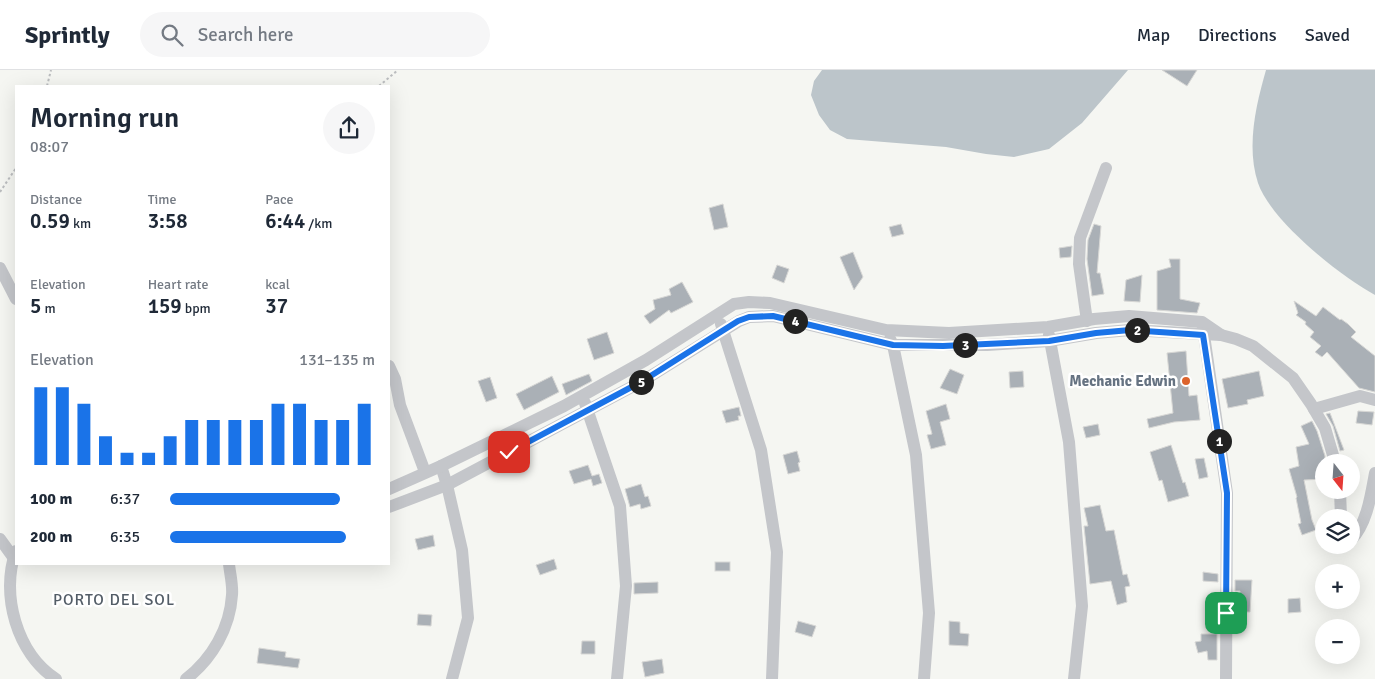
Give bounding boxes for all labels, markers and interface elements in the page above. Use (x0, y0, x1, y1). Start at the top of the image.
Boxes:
search box (140, 12, 490, 57)
text: Sprintly (25, 20, 110, 50)
icon: search (158, 21, 186, 49)
text: Search here (198, 23, 294, 47)
text: Map (1137, 24, 1170, 46)
text: Directions (1198, 24, 1277, 46)
text: Saved (1305, 24, 1350, 46)
text: Morning run (30, 101, 179, 135)
button: share (323, 102, 375, 154)
text: 08:07 (30, 137, 69, 157)
text: Distance (30, 191, 82, 208)
text: Time (148, 191, 177, 208)
text: Pace (265, 191, 294, 208)
text: 0.59 (30, 208, 70, 234)
text: 3:58 (148, 208, 188, 234)
text: 6:44 (265, 208, 305, 234)
text: km (70, 215, 91, 232)
text: /km (305, 215, 332, 232)
text: Elevation (30, 276, 86, 293)
text: Heart rate (148, 276, 208, 293)
text: kcal (265, 276, 290, 293)
text: 5 (30, 293, 41, 319)
text: 159 (148, 293, 182, 319)
text: 37 (265, 293, 288, 319)
text: m (41, 300, 56, 317)
text: bpm (182, 300, 211, 317)
pin: 4 (782, 308, 808, 334)
text: 4 (792, 313, 799, 330)
pin: 2 (1124, 318, 1150, 342)
text: 2 (1134, 322, 1141, 339)
pin: 3 (952, 332, 978, 358)
text: 3 (962, 337, 969, 354)
text: Elevation (30, 350, 94, 370)
text: 131–135 m (299, 350, 375, 370)
pin: 5 (628, 370, 654, 394)
place label: Mechanic Edwin (1069, 372, 1176, 390)
text: 5 (638, 374, 645, 391)
marker: Mechanic Edwin (1180, 375, 1192, 387)
pin: 1 (1206, 428, 1232, 454)
pin (488, 431, 530, 473)
text: 1 (1216, 433, 1223, 450)
icon: check (495, 438, 523, 466)
north arrow (1315, 454, 1360, 499)
map controls (1315, 454, 1360, 664)
text: 100 m (30, 489, 72, 509)
text: 6:37 (110, 489, 140, 509)
button: layers (1315, 509, 1360, 554)
text: 200 m (30, 527, 72, 547)
text: 6:35 (110, 527, 140, 547)
button: + (1315, 564, 1360, 609)
district label: PORTO DEL SOL (53, 590, 175, 610)
pin (1205, 592, 1247, 634)
icon: arrive (1212, 599, 1240, 627)
button: − (1315, 619, 1360, 664)

